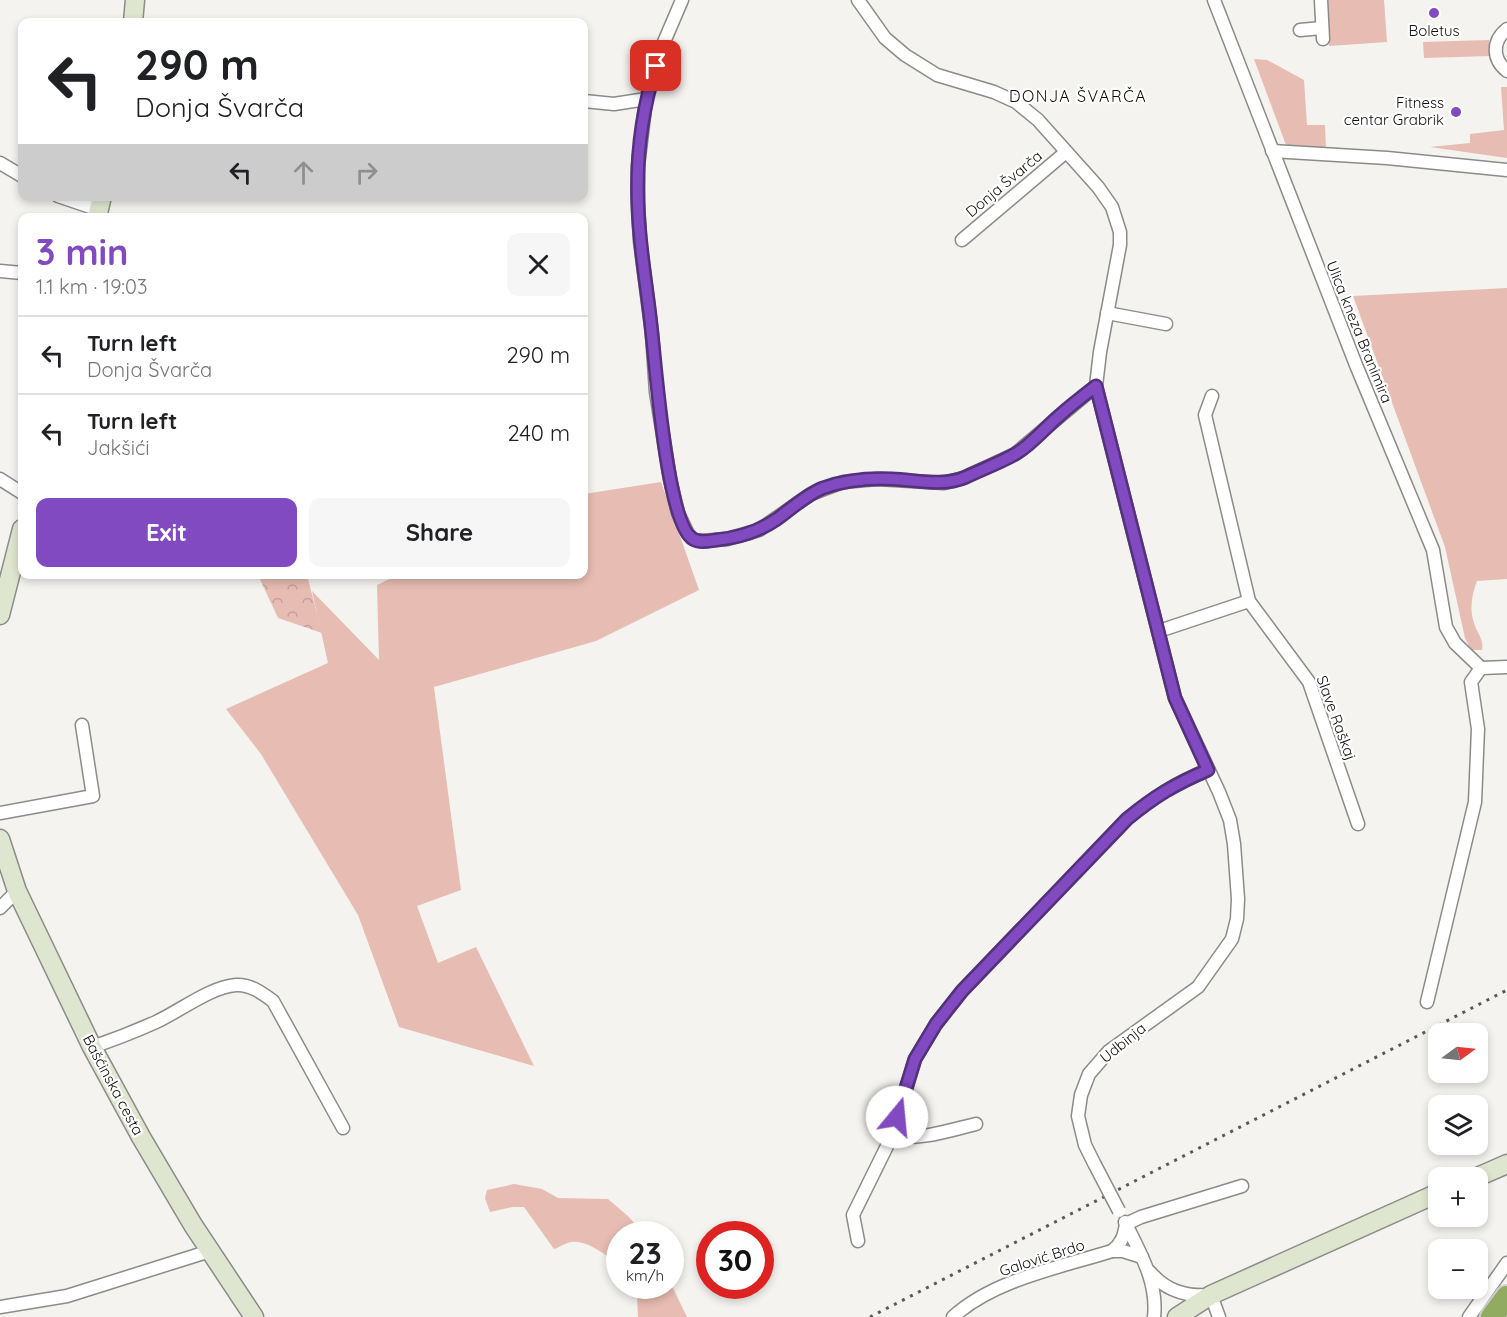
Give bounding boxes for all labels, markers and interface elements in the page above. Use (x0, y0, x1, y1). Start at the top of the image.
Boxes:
marker: Boletus (1427, 6, 1441, 20)
place label: Boletus (1408, 21, 1460, 40)
text: 290 m (135, 38, 259, 91)
pin (630, 40, 681, 91)
icon: left (36, 42, 114, 120)
icon: arrive (639, 49, 672, 82)
district label: DONJA ŠVARČA (1009, 86, 1147, 106)
text: Donja Švarča (135, 90, 304, 124)
place label: Fitness centar Grabrik (1344, 93, 1444, 129)
marker: Fitness centar Grabrik (1449, 105, 1463, 119)
street label: Donja Švarča (962, 146, 1046, 221)
icon: left (224, 156, 257, 189)
icon: ahead (287, 156, 320, 189)
icon: right (350, 156, 383, 189)
text: 3 min (36, 229, 129, 274)
button: close (507, 233, 570, 296)
street label: Ulica kneza Branimira (1322, 258, 1397, 406)
text: 1.1 km · 19:03 (36, 274, 147, 299)
text: Turn left (87, 329, 177, 357)
icon: left (36, 339, 69, 372)
text: 290 m (506, 341, 570, 369)
text: Donja Švarča (87, 357, 212, 382)
text: Turn left (87, 407, 177, 435)
icon: left (36, 417, 69, 450)
text: 240 m (507, 419, 570, 447)
text: Jakšići (87, 435, 150, 460)
button: Exit (36, 498, 297, 567)
button: Share (309, 498, 570, 567)
street label: Slave Raškaj (1312, 673, 1361, 763)
street label: Udbinja (1096, 1018, 1150, 1067)
north arrow (1428, 1023, 1488, 1083)
map controls (1428, 1023, 1488, 1299)
street label: Bašćinska cesta (79, 1031, 148, 1138)
position arrow (865, 1085, 929, 1149)
button: layers (1428, 1095, 1488, 1155)
button: + (1428, 1167, 1488, 1227)
speed limit sign: 30 (696, 1221, 774, 1299)
text: 23 (628, 1234, 662, 1272)
street label: Galović Brdo (997, 1235, 1087, 1280)
button: − (1428, 1239, 1488, 1299)
text: km/h (626, 1266, 664, 1285)

